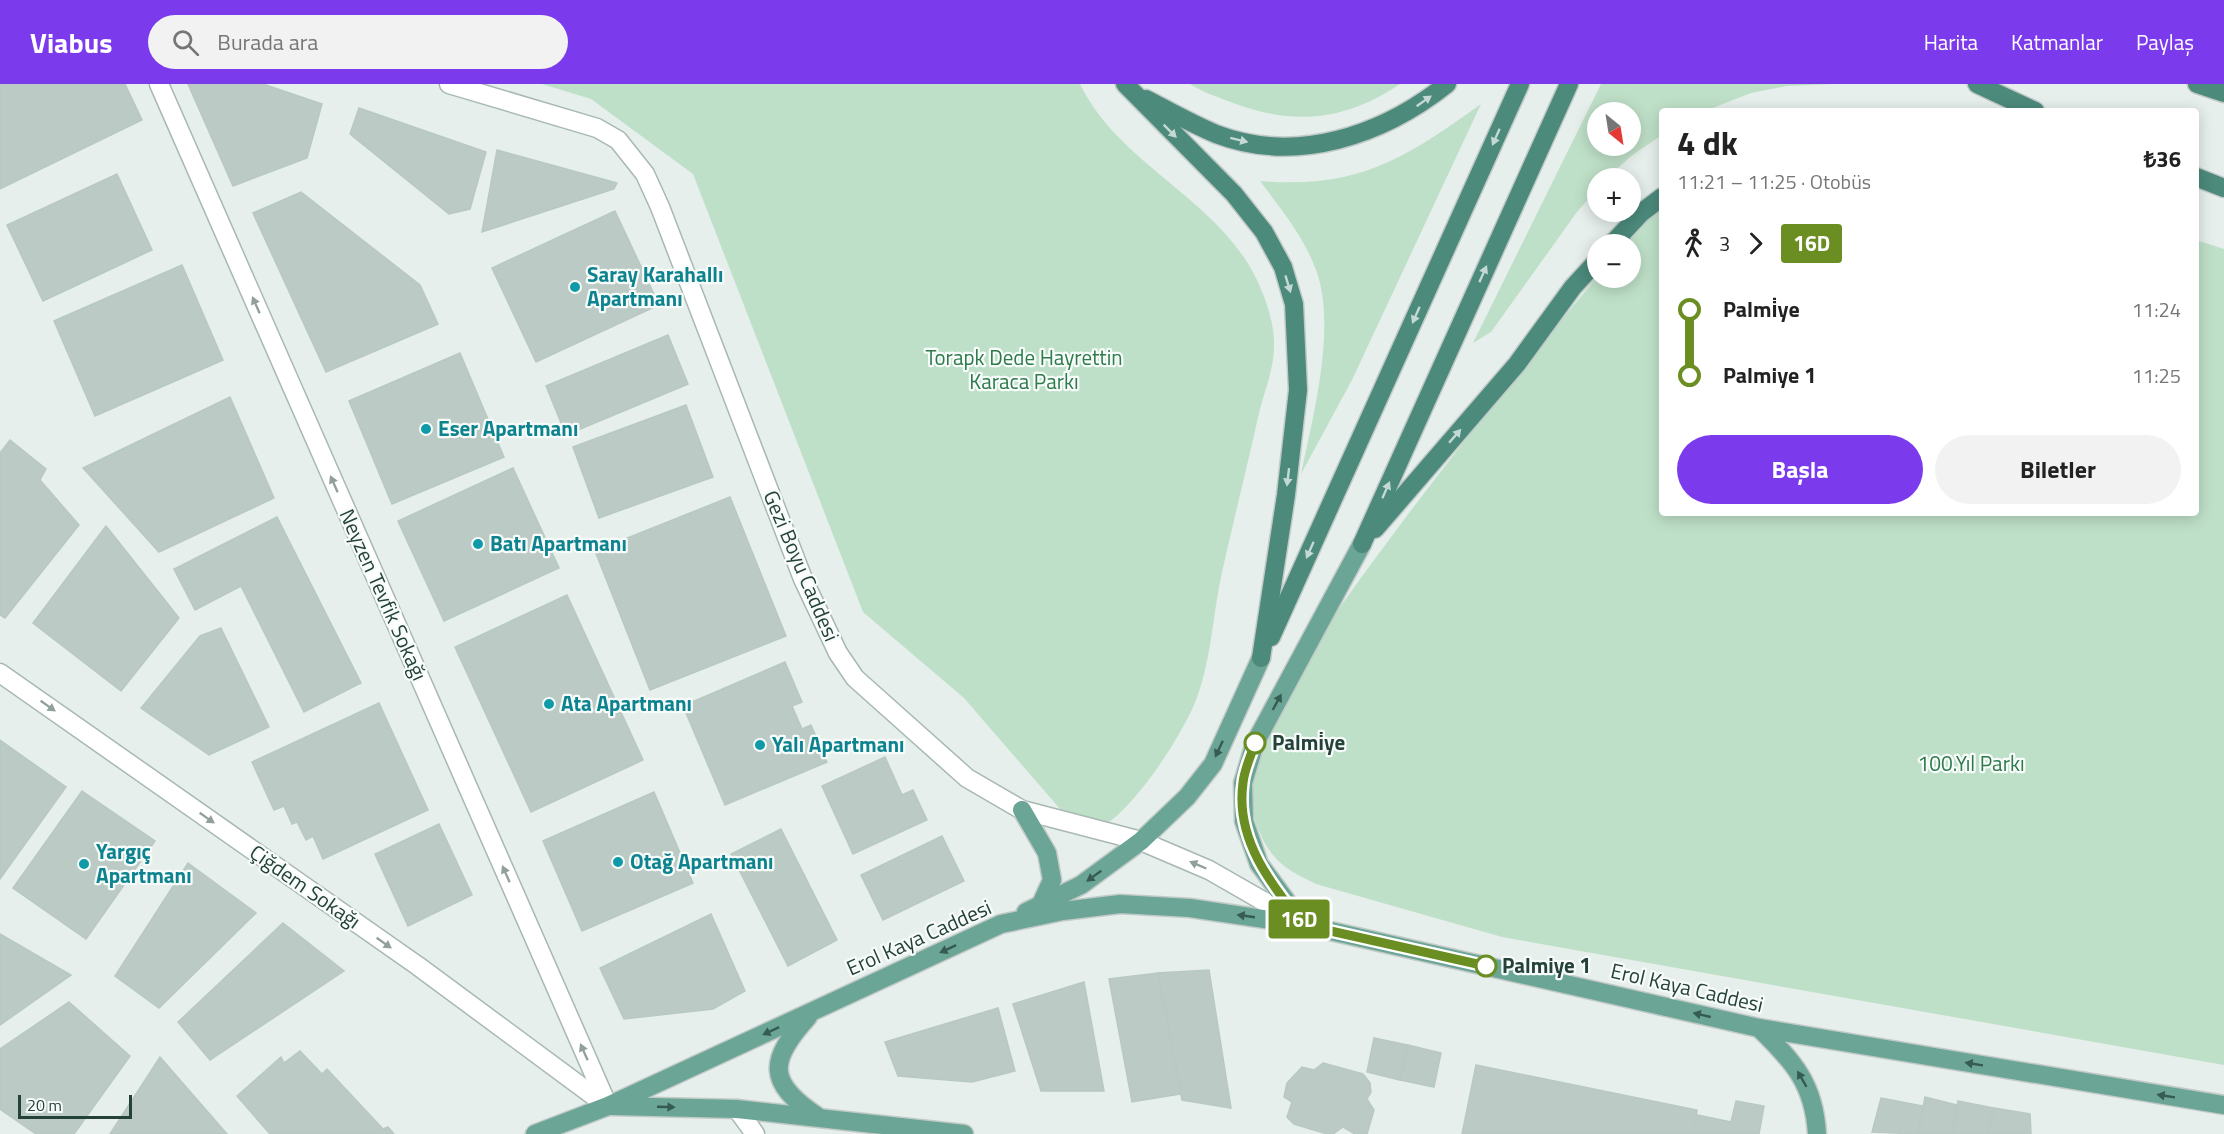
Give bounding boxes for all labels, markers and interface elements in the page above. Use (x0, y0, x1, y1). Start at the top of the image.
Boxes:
search box (148, 15, 568, 69)
text: Viabus (30, 21, 112, 64)
text: Burada ara (217, 25, 318, 59)
icon: search (169, 26, 202, 59)
text: Harita (1924, 26, 1978, 58)
text: Katmanlar (2011, 26, 2103, 58)
text: Paylaş (2136, 26, 2194, 58)
one-way arrow (1416, 96, 1432, 107)
north arrow (1587, 102, 1641, 156)
map controls (1587, 102, 1641, 288)
text: 4 dk (1677, 118, 1738, 168)
one-way arrow (1163, 124, 1177, 138)
one-way arrow (1492, 129, 1501, 146)
one-way arrow (1230, 135, 1248, 145)
text: ₺36 (2144, 142, 2181, 176)
text: 11:21 – 11:25 · Otobüs (1677, 166, 1871, 197)
button: + (1587, 168, 1641, 222)
icon: walk (1677, 227, 1710, 260)
icon: forward (1739, 227, 1772, 260)
text: 16D (1793, 227, 1830, 259)
text: 3 (1719, 228, 1730, 259)
button: − (1587, 234, 1641, 288)
place label: Saray Karahallı Apartmanı (587, 258, 723, 314)
one-way arrow (1479, 266, 1488, 283)
one-way arrow (1284, 275, 1293, 293)
marker: Saray Karahallı Apartmanı (568, 280, 582, 294)
text: Palmi̇ye (1723, 292, 1800, 326)
text: 11:24 (2132, 294, 2181, 325)
one-way arrow (251, 296, 260, 314)
one-way arrow (1411, 306, 1420, 324)
park label: Torapk Dede Hayrettin Karaca Parkı (925, 341, 1123, 397)
text: Palmiye 1 (1723, 358, 1816, 392)
text: 11:25 (2132, 360, 2181, 391)
place label: Eser Apartmanı (438, 412, 578, 444)
marker: Eser Apartmanı (419, 422, 433, 436)
one-way arrow (1448, 429, 1461, 444)
button: Başla (1677, 435, 1923, 504)
button: Biletler (1935, 435, 2181, 504)
one-way arrow (1284, 468, 1293, 487)
one-way arrow (329, 474, 339, 492)
one-way arrow (1381, 482, 1390, 499)
street label: Gezi Boyu Caddesi (756, 485, 848, 646)
street label: Neyzen Tevfik Sokağı (332, 504, 436, 686)
place label: Batı Apartmanı (490, 527, 627, 559)
marker: Batı Apartmanı (471, 537, 485, 551)
one-way arrow (1305, 542, 1315, 560)
place label: Ata Apartmanı (561, 687, 692, 719)
one-way arrow (1272, 693, 1282, 710)
marker: Ata Apartmanı (542, 697, 556, 711)
one-way arrow (39, 700, 55, 712)
place label: Palmi̇ye (1272, 726, 1345, 758)
place label: Yalı Apartmanı (772, 728, 904, 760)
marker: Palmi̇ye (1244, 732, 1266, 754)
marker: Yalı Apartmanı (753, 738, 767, 752)
one-way arrow (1215, 741, 1224, 758)
park label: 100.Yıl Parkı (1917, 747, 2025, 779)
one-way arrow (200, 812, 215, 824)
place label: Yargıç Apartmanı (96, 835, 192, 891)
street label: Çiğdem Sokağı (244, 836, 368, 936)
place label: Otağ Apartmanı (630, 845, 774, 877)
marker: Otağ Apartmanı (611, 855, 625, 869)
marker: Yargıç Apartmanı (77, 857, 91, 871)
one-way arrow (1189, 860, 1207, 869)
one-way arrow (501, 865, 510, 882)
one-way arrow (1086, 869, 1101, 881)
street label: Erol Kaya Caddesi (841, 891, 996, 983)
line badge: 16D (1264, 900, 1334, 938)
text: 16D (1281, 903, 1317, 935)
one-way arrow (1236, 912, 1255, 921)
one-way arrow (376, 937, 392, 949)
one-way arrow (939, 944, 957, 954)
place label: Palmiye 1 (1502, 949, 1591, 981)
street label: Erol Kaya Caddesi (1608, 954, 1767, 1020)
marker: Palmiye 1 (1475, 955, 1497, 977)
one-way arrow (1693, 1010, 1711, 1020)
one-way arrow (762, 1026, 779, 1035)
one-way arrow (579, 1043, 588, 1061)
one-way arrow (1964, 1059, 1983, 1068)
one-way arrow (1797, 1071, 1808, 1087)
one-way arrow (2157, 1091, 2176, 1100)
scale bar (18, 1092, 132, 1120)
text: 20 m (27, 1093, 62, 1117)
one-way arrow (657, 1102, 676, 1112)

